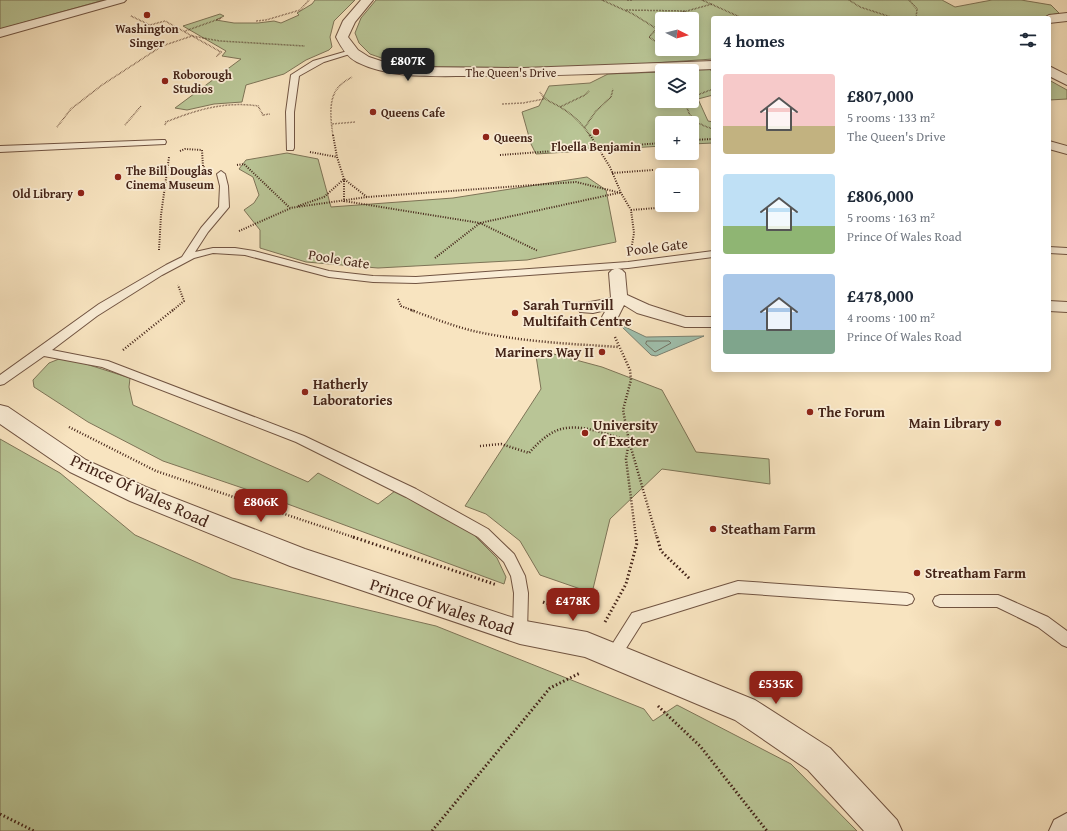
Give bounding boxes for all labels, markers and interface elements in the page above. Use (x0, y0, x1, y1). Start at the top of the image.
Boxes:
marker: Washington Singer (142, 10, 152, 20)
north arrow (655, 12, 699, 56)
map controls (655, 12, 699, 212)
place label: Washington Singer (115, 20, 179, 51)
text: 4 homes (723, 28, 785, 53)
icon: filters (1017, 29, 1039, 51)
pin: £807K (380, 48, 436, 82)
text: £807K (390, 51, 426, 70)
street label: The Queen's Drive (466, 64, 557, 81)
button: layers (655, 64, 699, 108)
place label: Roborough Studios (173, 66, 232, 97)
marker: Roborough Studios (160, 76, 170, 86)
text: £807,000 (847, 83, 913, 108)
icon: home (755, 90, 803, 138)
place label: Queens Cafe (381, 104, 445, 121)
marker: Queens Cafe (368, 107, 378, 117)
text: 5 rooms · 133 m² (847, 108, 935, 127)
button: + (655, 116, 699, 160)
marker: Floella Benjamin (591, 127, 601, 137)
text: The Queen's Drive (847, 127, 946, 146)
place label: Queens (494, 129, 532, 146)
marker: Queens (481, 132, 491, 142)
place label: Floella Benjamin (551, 138, 641, 155)
place label: The Bill Douglas Cinema Museum (126, 162, 215, 193)
button: − (655, 168, 699, 212)
marker: The Bill Douglas Cinema Museum (113, 172, 123, 182)
text: £806,000 (847, 183, 913, 208)
place label: Old Library (12, 185, 74, 202)
marker: Old Library (76, 188, 86, 198)
icon: home (755, 190, 803, 238)
text: 5 rooms · 163 m² (847, 208, 935, 227)
text: Prince Of Wales Road (847, 227, 962, 246)
street label: Poole Gate (625, 233, 689, 261)
street label: Poole Gate (307, 244, 371, 274)
text: £478,000 (847, 283, 913, 308)
icon: home (755, 290, 803, 338)
place label: Sarah Turnvill Multifaith Centre (523, 295, 632, 331)
marker: Sarah Turnvill Multifaith Centre (510, 308, 520, 318)
text: 4 rooms · 100 m² (847, 308, 935, 327)
text: Prince Of Wales Road (847, 327, 962, 346)
place label: Mariners Way II (495, 342, 594, 362)
marker: Mariners Way II (597, 347, 607, 357)
place label: Hatherly Laboratories (313, 374, 392, 410)
marker: Hatherly Laboratories (300, 387, 310, 397)
place label: The Forum (818, 402, 885, 422)
marker: The Forum (805, 407, 815, 417)
place label: Main Library (909, 413, 991, 433)
place label: University of Exeter (593, 415, 659, 451)
marker: Main Library (993, 418, 1003, 428)
marker: University of Exeter (580, 428, 590, 438)
street label: Prince Of Wales Road (67, 447, 213, 533)
pin: £806K (233, 489, 289, 523)
text: £806K (243, 492, 279, 511)
place label: Steatham Farm (721, 519, 816, 539)
marker: Steatham Farm (708, 524, 718, 534)
place label: Streatham Farm (925, 563, 1026, 583)
marker: Streatham Farm (912, 568, 922, 578)
street label: Prince Of Wales Road (367, 571, 517, 641)
pin: £478K (545, 588, 601, 622)
text: £478K (555, 591, 591, 610)
pin: £535K (748, 671, 804, 705)
text: £535K (758, 674, 794, 693)

